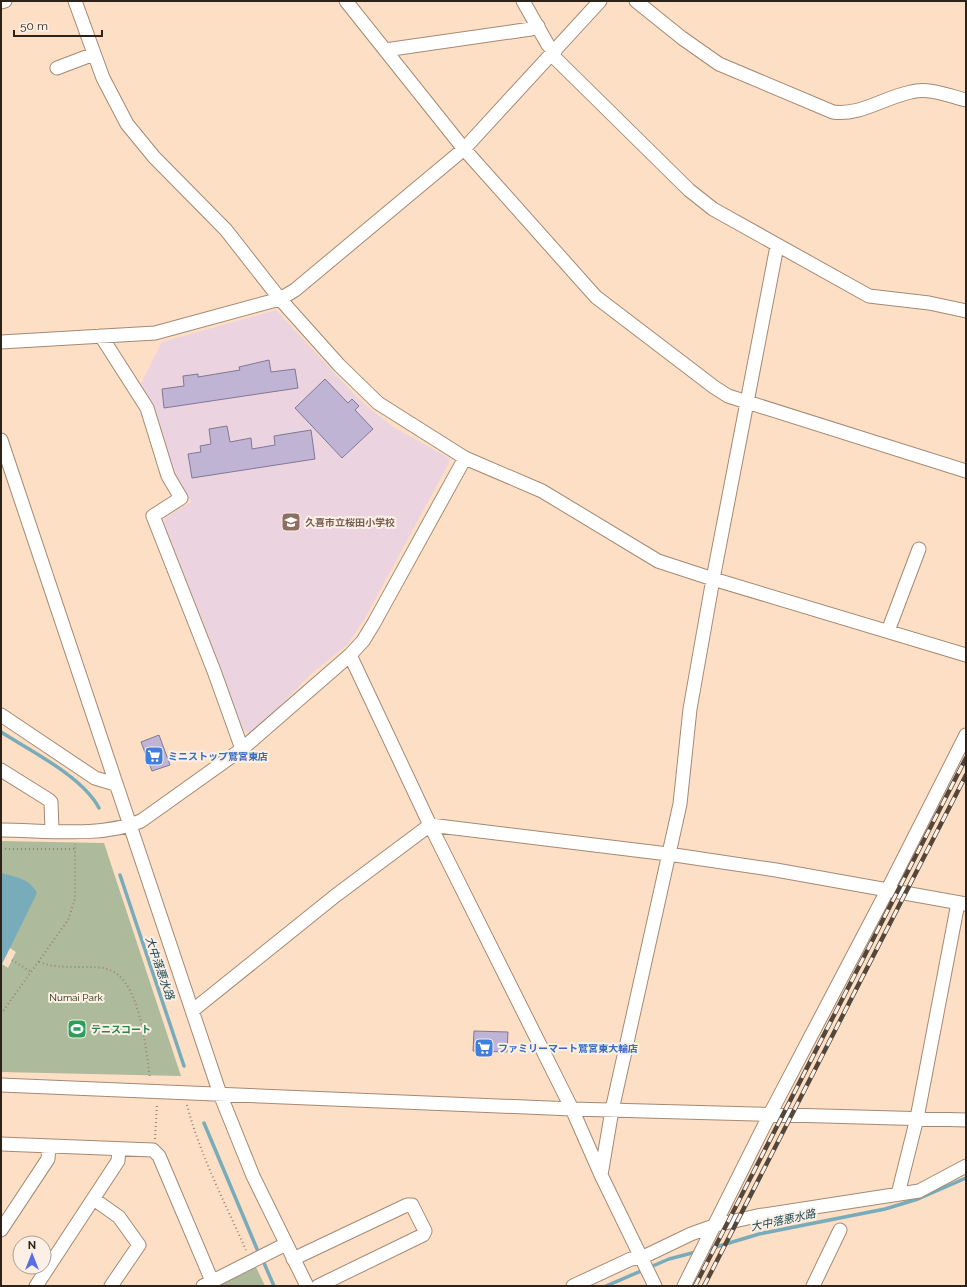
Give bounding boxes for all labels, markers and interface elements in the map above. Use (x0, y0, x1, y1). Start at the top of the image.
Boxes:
scale bar (14, 12, 102, 38)
text: 50 m (20, 19, 48, 33)
school or university icon: 久喜市立桜田小学校 (280, 511, 302, 533)
place label: 久喜市立桜田小学校 (305, 517, 395, 528)
supermarket icon: ミニストップ鷲宮東店 (143, 745, 165, 767)
place label: ミニストップ鷲宮東店 (168, 751, 268, 762)
water label: 大中落悪水路 (143, 935, 177, 1002)
park label: Numai Park (49, 992, 103, 1003)
sports icon: テニスコート (66, 1018, 88, 1040)
place label: テニスコート (91, 1024, 151, 1035)
supermarket icon: ファミリーマート鷲宮東大輪店 (473, 1037, 495, 1059)
place label: ファミリーマート鷲宮東大輪店 (498, 1043, 638, 1054)
water label: 大中落悪水路 (749, 1207, 818, 1234)
north arrow (12, 1235, 52, 1275)
text: N (28, 1239, 36, 1252)

